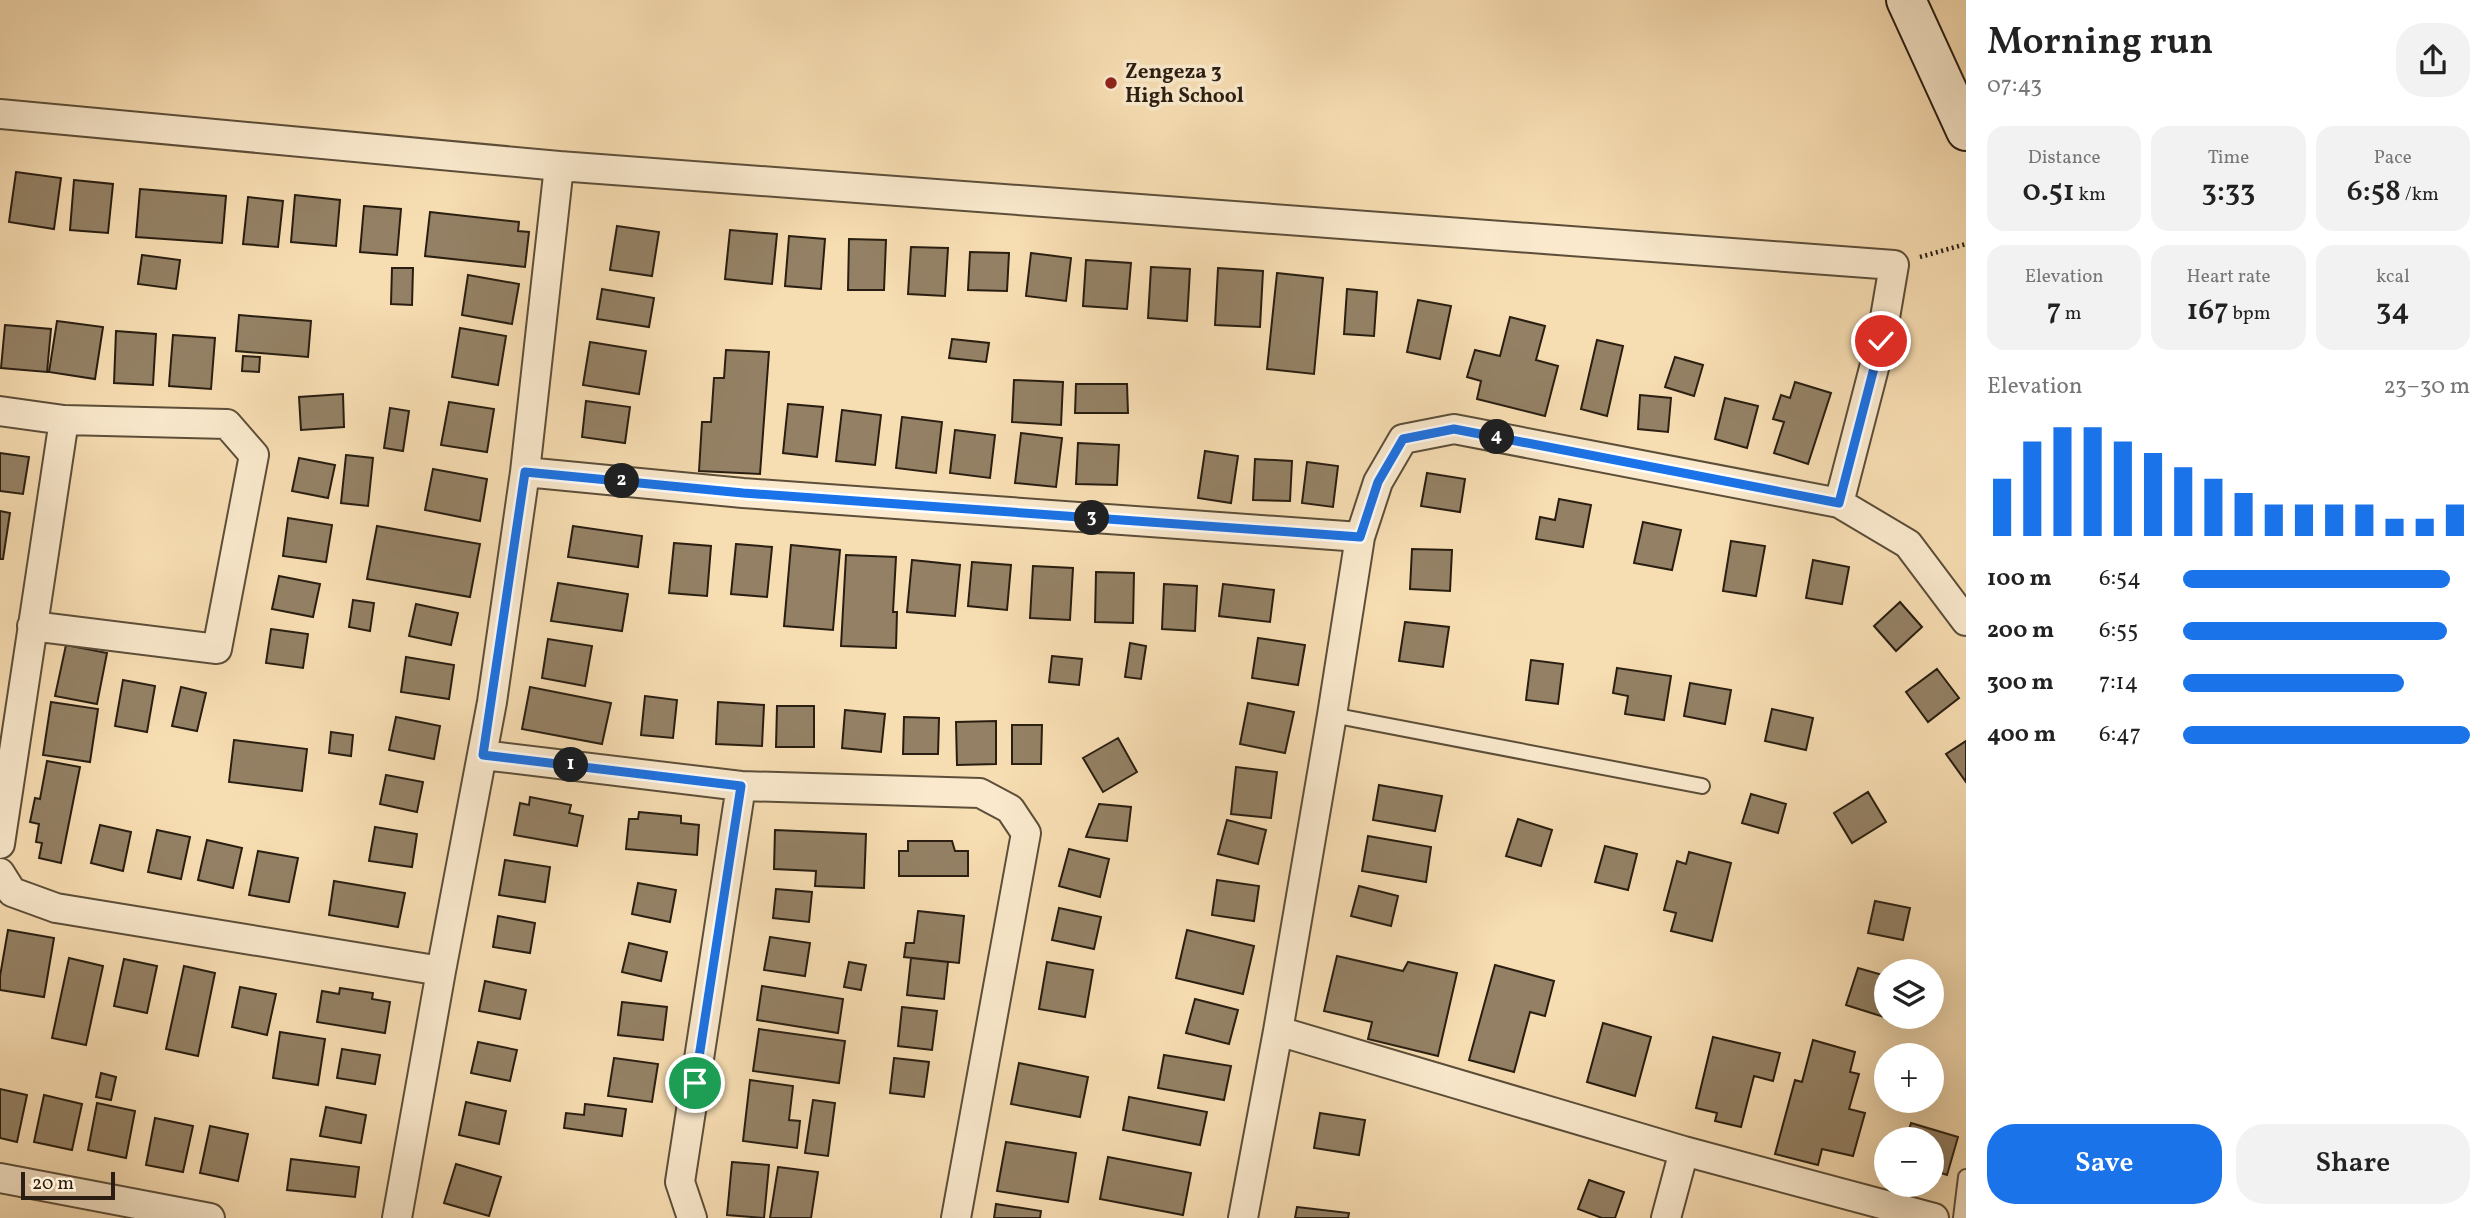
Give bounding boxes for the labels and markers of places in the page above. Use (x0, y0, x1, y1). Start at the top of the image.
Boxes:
place label: Zengeza 3 High School (1125, 58, 1244, 111)
marker: Zengeza 3 High School (1103, 75, 1119, 91)
pin (1851, 311, 1911, 371)
pin: 4 (1480, 420, 1514, 454)
pin: 2 (604, 463, 640, 498)
pin: 3 (1074, 500, 1110, 536)
pin: 1 (554, 748, 588, 782)
pin (665, 1053, 725, 1113)

